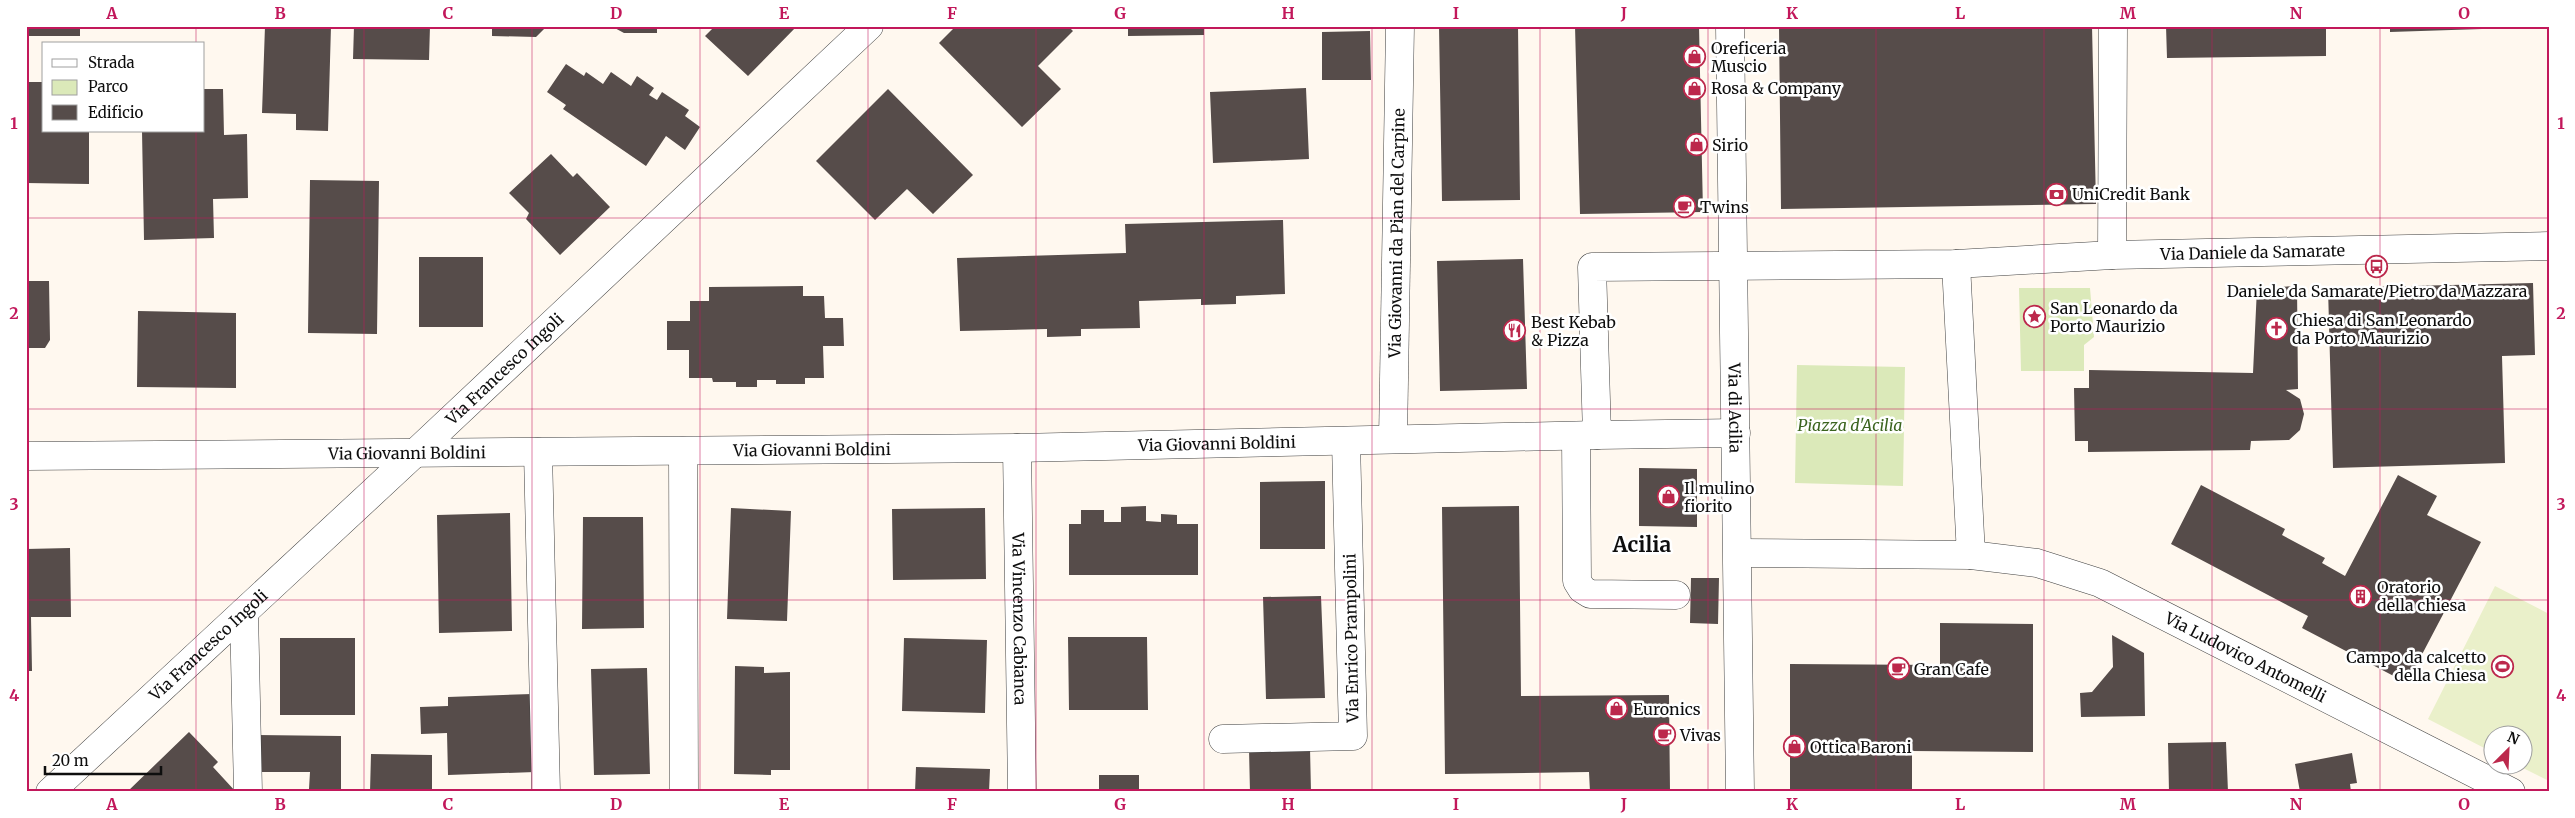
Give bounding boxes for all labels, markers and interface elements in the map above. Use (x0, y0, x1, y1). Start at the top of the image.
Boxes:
text: A (105, 3, 118, 23)
text: B (274, 3, 286, 23)
text: C (443, 3, 453, 23)
text: D (610, 3, 622, 23)
text: E (779, 3, 790, 23)
text: F (947, 3, 957, 23)
text: G (1114, 3, 1126, 23)
text: H (1281, 3, 1295, 23)
text: I (1453, 3, 1459, 23)
text: J (1620, 3, 1627, 23)
text: K (1786, 3, 1798, 23)
text: L (1955, 3, 1965, 23)
text: M (2120, 3, 2137, 23)
text: N (2290, 3, 2303, 23)
text: O (2458, 3, 2470, 23)
place label: Oreficeria Muscio (1711, 38, 1787, 76)
legend (42, 42, 205, 132)
shop icon: Oreficeria Muscio (1683, 45, 1707, 69)
text: Strada (88, 53, 135, 72)
shop icon: Rosa & Company (1683, 76, 1707, 100)
text: Parco (88, 77, 128, 96)
place label: Rosa & Company (1711, 78, 1842, 98)
text: Edificio (88, 103, 144, 122)
street label: Via Giovanni da Pian del Carpine (1384, 108, 1409, 359)
text: 1 (10, 113, 18, 133)
text: 1 (2557, 113, 2565, 133)
shop icon: Sirio (1684, 133, 1708, 157)
place label: Sirio (1712, 135, 1748, 155)
bank icon: UniCredit Bank (2044, 182, 2068, 206)
place label: UniCredit Bank (2072, 184, 2191, 204)
cafe icon: Twins (1672, 195, 1696, 219)
place label: Twins (1700, 197, 1749, 217)
street label: Via Daniele da Samarate (2159, 240, 2345, 264)
bus stop icon: Daniele da Samarate/Pietro da Mazzara (2365, 255, 2389, 279)
place label: Daniele da Samarate/Pietro da Mazzara (2227, 281, 2528, 301)
place label: San Leonardo da Porto Maurizio (2050, 298, 2178, 336)
text: 2 (9, 303, 19, 323)
text: 2 (2556, 303, 2566, 323)
place icon: San Leonardo da Porto Maurizio (2022, 305, 2046, 329)
street label: Via Francesco Ingoli (441, 309, 567, 430)
place label: Chiesa di San Leonardo da Porto Maurizio (2292, 310, 2472, 348)
place label: Best Kebab & Pizza (1531, 312, 1616, 350)
church icon: Chiesa di San Leonardo da Porto Maurizio (2264, 317, 2288, 341)
restaurant icon: Best Kebab & Pizza (1503, 319, 1527, 343)
street label: Via di Acilia (1724, 362, 1746, 453)
park label: Piazza d'Acilia (1798, 415, 1902, 435)
street label: Via Giovanni Boldini (1137, 432, 1296, 455)
street label: Via Giovanni Boldini (732, 439, 891, 460)
street label: Via Giovanni Boldini (327, 442, 486, 464)
place label: Il mulino fiorito (1684, 478, 1754, 516)
shop icon: Il mulino fiorito (1656, 485, 1680, 509)
text: 3 (9, 494, 19, 514)
text: 3 (2556, 494, 2566, 514)
street label: Via Vincenzo Cabianca (1008, 531, 1031, 706)
district label: Acilia (1612, 531, 1671, 558)
street label: Via Enrico Prampolini (1340, 553, 1362, 724)
place label: Oratorio della chiesa (2377, 577, 2467, 615)
building icon: Oratorio della chiesa (2349, 584, 2373, 608)
street label: Via Francesco Ingoli (144, 585, 272, 705)
street label: Via Ludovico Antomelli (2161, 607, 2330, 706)
place label: Campo da calcetto della Chiesa (2346, 647, 2486, 685)
sports icon: Campo da calcetto della Chiesa (2490, 654, 2514, 678)
cafe icon: Gran Cafe (1886, 657, 1910, 681)
place label: Gran Cafe (1914, 659, 1989, 679)
text: 4 (9, 685, 19, 705)
text: 4 (2556, 685, 2566, 705)
shop icon: Euronics (1605, 697, 1629, 721)
place label: Euronics (1633, 699, 1701, 719)
cafe icon: Vivas (1652, 723, 1676, 747)
place label: Vivas (1679, 725, 1721, 745)
north arrow (2482, 726, 2532, 776)
text: N (2505, 728, 2522, 749)
shop icon: Ottica Baroni (1782, 735, 1806, 759)
place label: Ottica Baroni (1810, 737, 1912, 757)
scale bar (45, 743, 161, 775)
text: 20 m (52, 751, 89, 770)
text: A (105, 794, 118, 814)
text: B (274, 794, 286, 814)
text: C (443, 794, 453, 814)
text: D (610, 794, 622, 814)
text: E (779, 794, 790, 814)
text: F (947, 794, 957, 814)
text: G (1114, 794, 1126, 814)
text: H (1281, 794, 1295, 814)
text: I (1453, 794, 1459, 814)
text: J (1620, 794, 1627, 814)
text: K (1786, 794, 1798, 814)
text: L (1955, 794, 1965, 814)
text: M (2120, 794, 2137, 814)
text: N (2290, 794, 2303, 814)
text: O (2458, 794, 2470, 814)

